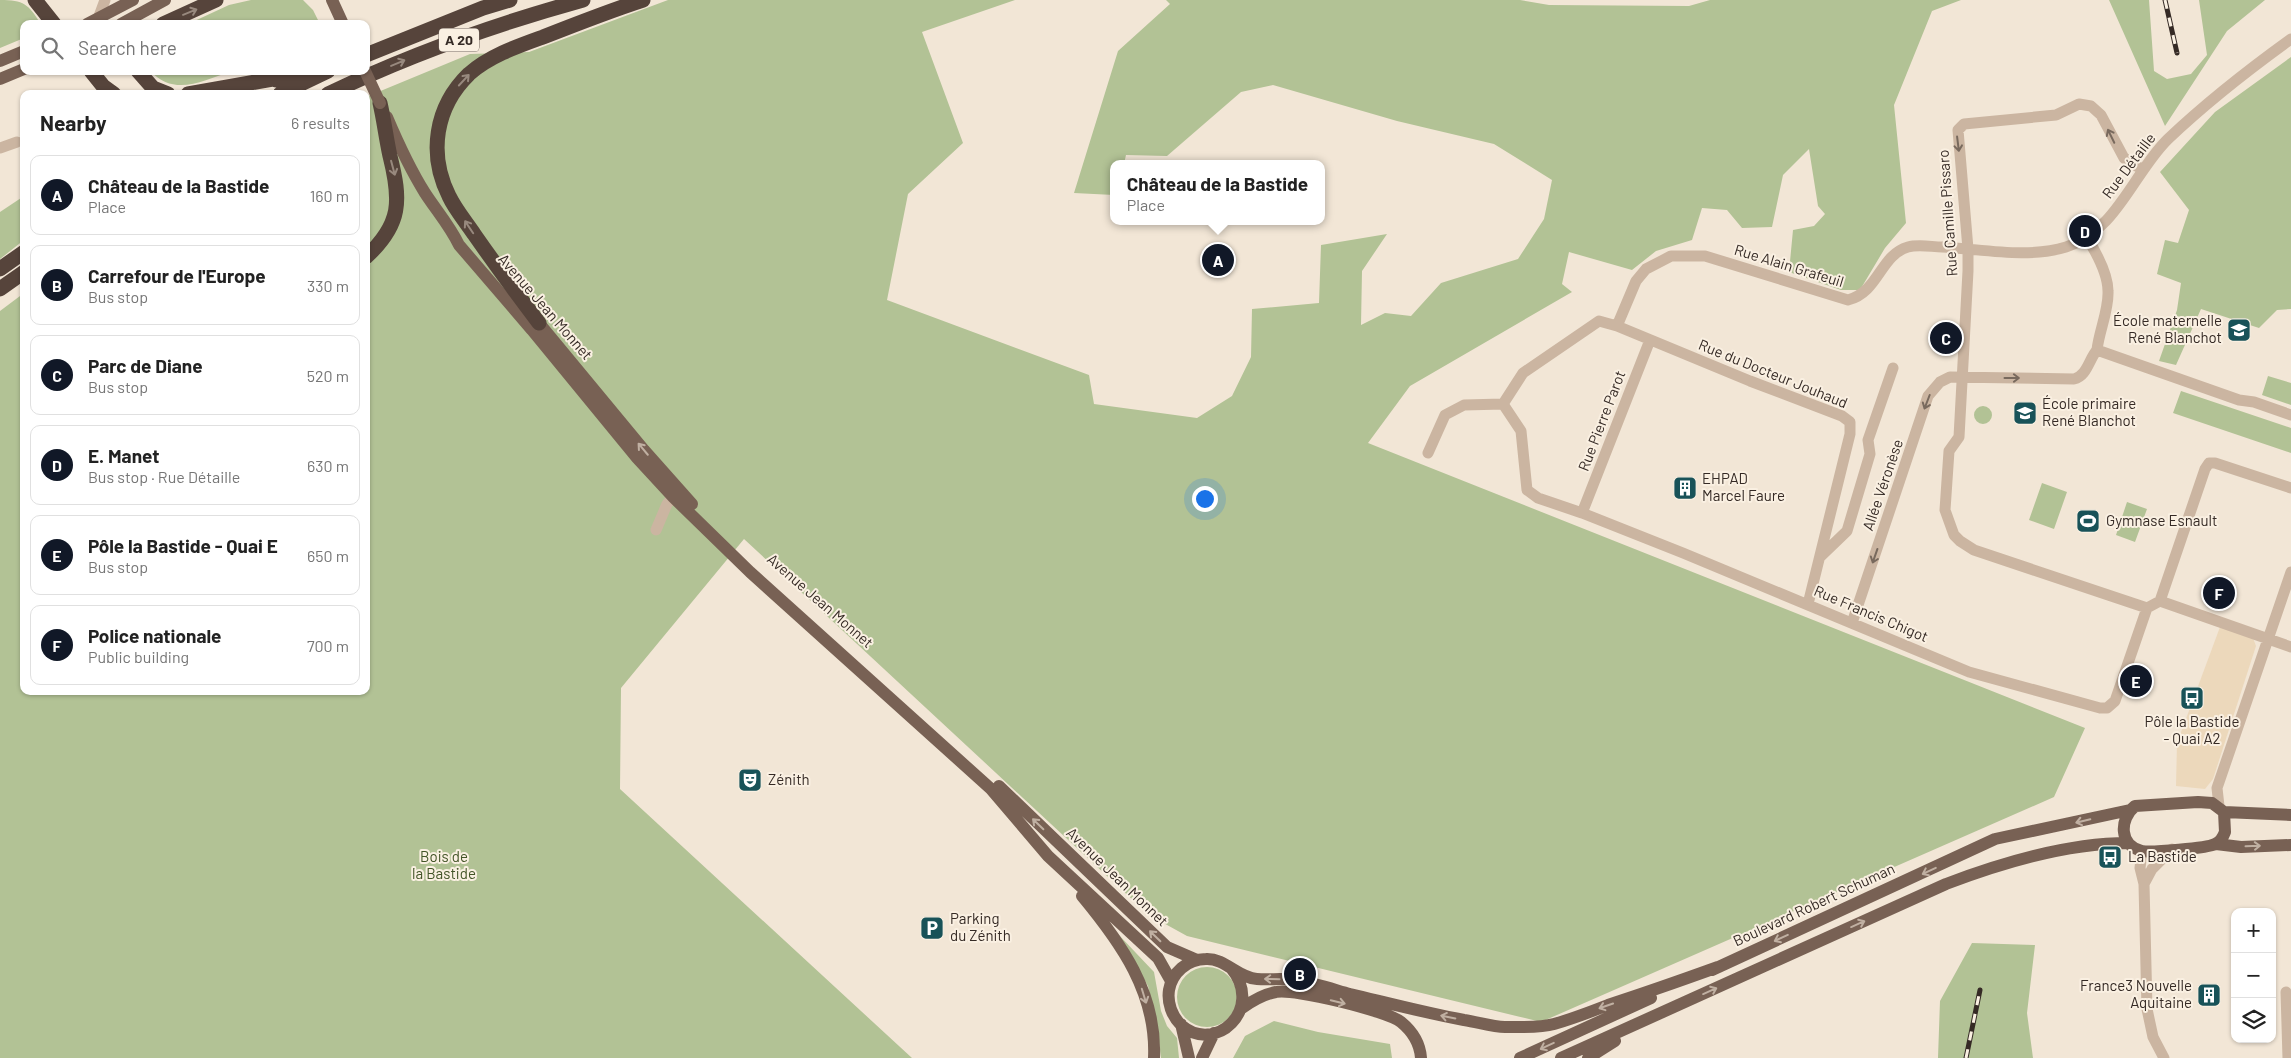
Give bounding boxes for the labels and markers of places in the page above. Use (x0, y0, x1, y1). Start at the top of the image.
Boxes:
pin: D (2069, 212, 2101, 250)
pin: A (1202, 241, 1234, 279)
place label: École maternelle René Blanchot (2113, 311, 2222, 346)
school or university icon: École maternelle René Blanchot (2226, 317, 2252, 343)
pin: C (1930, 319, 1962, 357)
place label: École primaire René Blanchot (2042, 394, 2136, 429)
school or university icon: École primaire René Blanchot (2012, 400, 2038, 426)
place label: EHPAD Marcel Faure (1702, 469, 1785, 504)
building icon: EHPAD Marcel Faure (1672, 475, 1698, 501)
sports icon: Gymnase Esnault (2075, 508, 2101, 534)
place label: Gymnase Esnault (2106, 511, 2217, 529)
pin: F (2203, 574, 2235, 612)
pin: E (2120, 662, 2152, 700)
bus stop icon: Pôle la Bastide - Quai A2 (2179, 685, 2205, 711)
place label: Pôle la Bastide - Quai A2 (2145, 712, 2239, 747)
theatre icon: Zénith (737, 767, 763, 793)
place label: Zénith (768, 770, 810, 788)
bus stop icon: La Bastide (2097, 844, 2123, 870)
place label: La Bastide (2128, 847, 2197, 865)
place label: Parking du Zénith (950, 909, 1011, 944)
parking icon: Parking du Zénith (919, 915, 945, 941)
pin: B (1284, 955, 1316, 993)
place label: France3 Nouvelle Aquitaine (2080, 976, 2192, 1011)
building icon: France3 Nouvelle Aquitaine (2196, 982, 2222, 1008)

